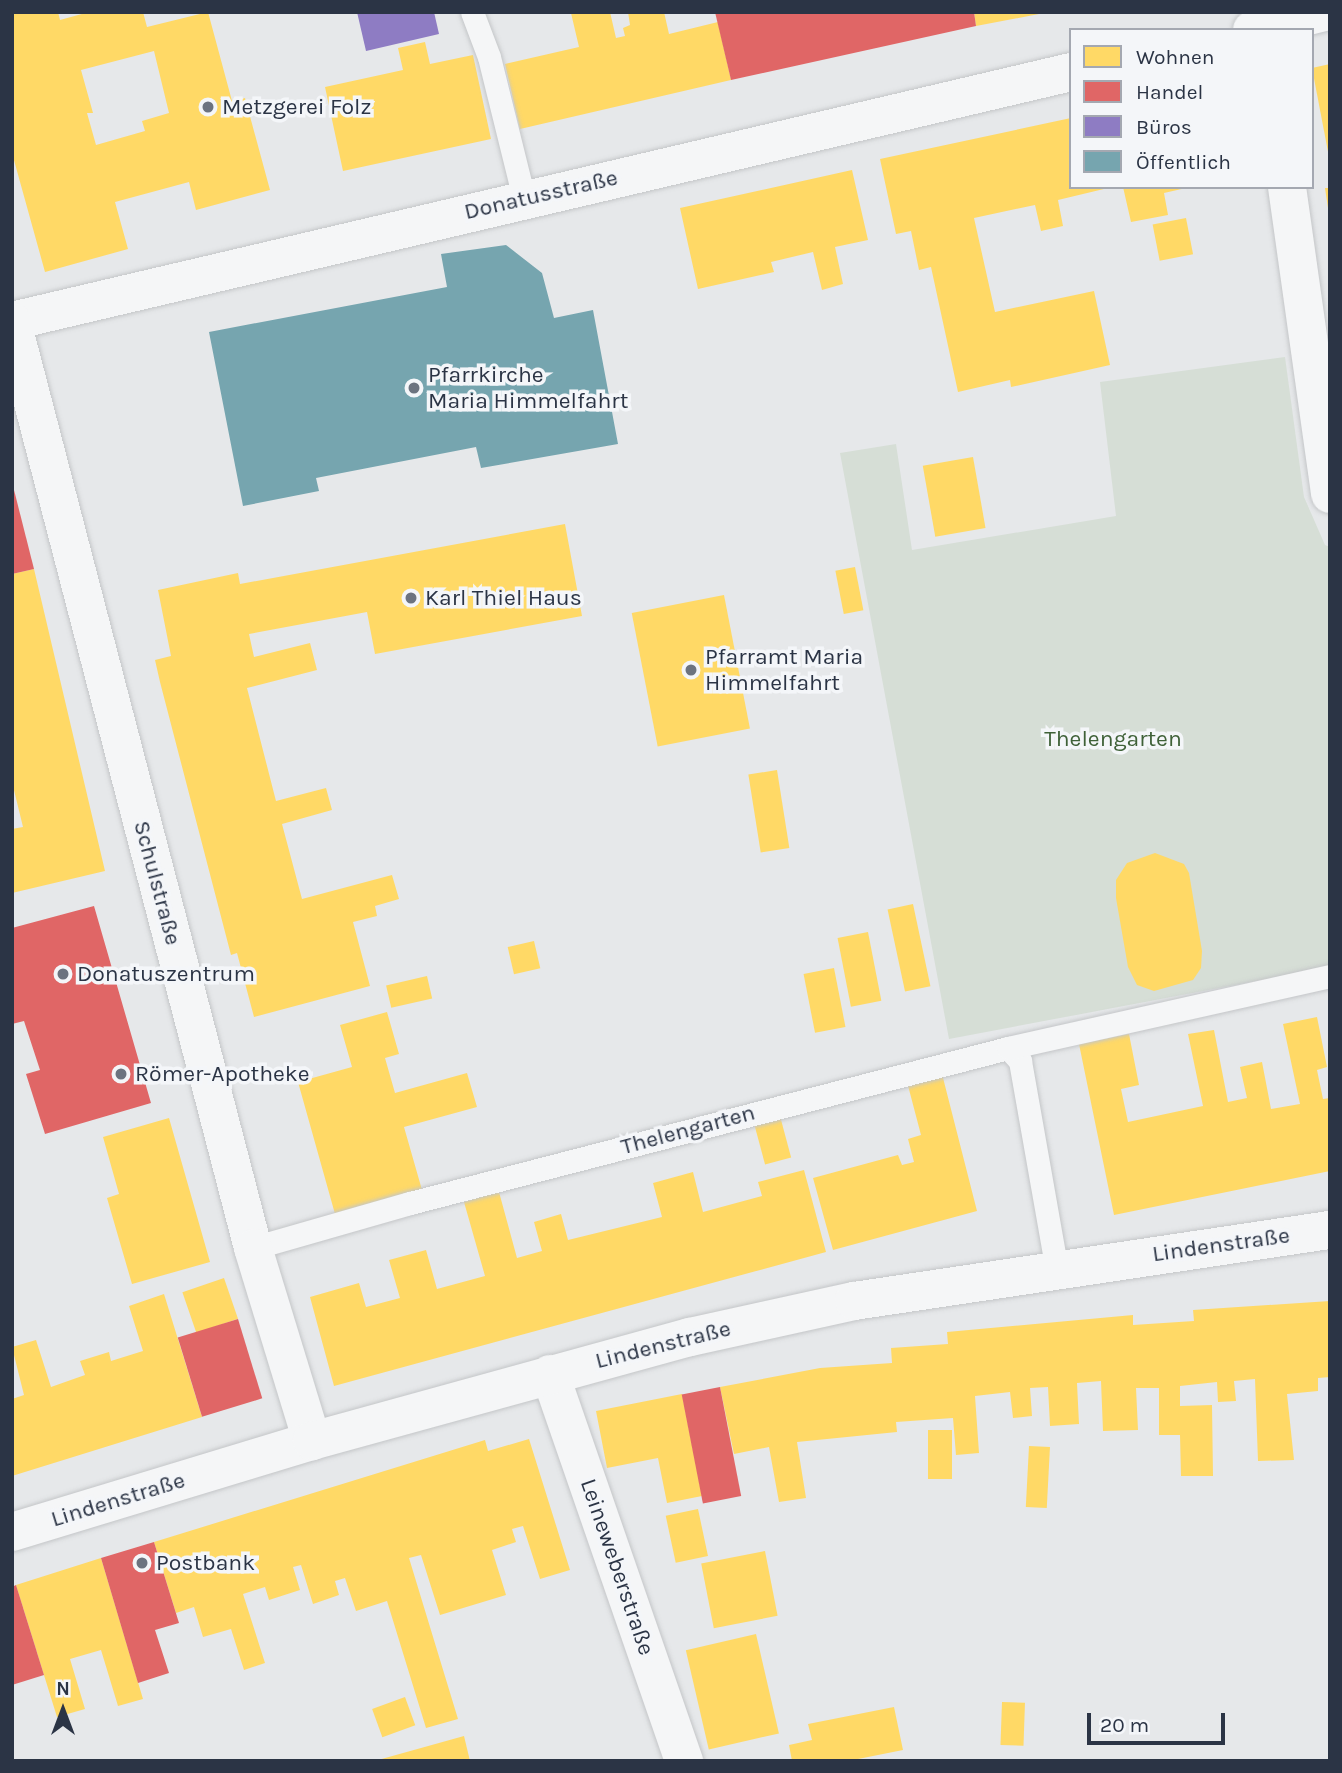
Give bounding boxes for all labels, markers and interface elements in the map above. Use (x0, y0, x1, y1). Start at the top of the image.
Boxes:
legend (1069, 28, 1314, 189)
text: Wohnen (1136, 45, 1214, 69)
text: Handel (1136, 80, 1203, 104)
place label: Metzgerei Folz (222, 93, 371, 121)
marker: Metzgerei Folz (200, 99, 216, 115)
text: Büros (1136, 115, 1192, 139)
text: Öffentlich (1136, 150, 1231, 174)
street label: Donatusstraße (462, 164, 620, 226)
place label: Pfarrkirche Maria Himmelfahrt (428, 361, 628, 415)
marker: Pfarrkirche Maria Himmelfahrt (406, 380, 422, 396)
place label: Karl Thiel Haus (425, 584, 582, 612)
marker: Karl Thiel Haus (403, 590, 419, 606)
place label: Pfarramt Maria Himmelfahrt (705, 643, 863, 697)
marker: Pfarramt Maria Himmelfahrt (683, 662, 699, 678)
park label: Thelengarten (1044, 725, 1182, 753)
street label: Schulstraße (127, 818, 187, 948)
place label: Donatuszentrum (77, 960, 255, 988)
marker: Donatuszentrum (55, 966, 71, 982)
place label: Römer-Apotheke (135, 1060, 310, 1088)
marker: Römer-Apotheke (113, 1066, 129, 1082)
street label: Thelengarten (618, 1099, 758, 1161)
street label: Lindenstraße (1151, 1222, 1291, 1268)
street label: Lindenstraße (592, 1315, 734, 1375)
street label: Lindenstraße (48, 1467, 188, 1533)
street label: Leineweberstraße (574, 1475, 660, 1659)
place label: Postbank (156, 1549, 255, 1577)
marker: Postbank (134, 1555, 150, 1571)
north arrow (28, 1675, 98, 1745)
text: N (56, 1678, 70, 1700)
scale bar (1090, 1700, 1228, 1744)
text: 20 m (1100, 1713, 1149, 1737)

